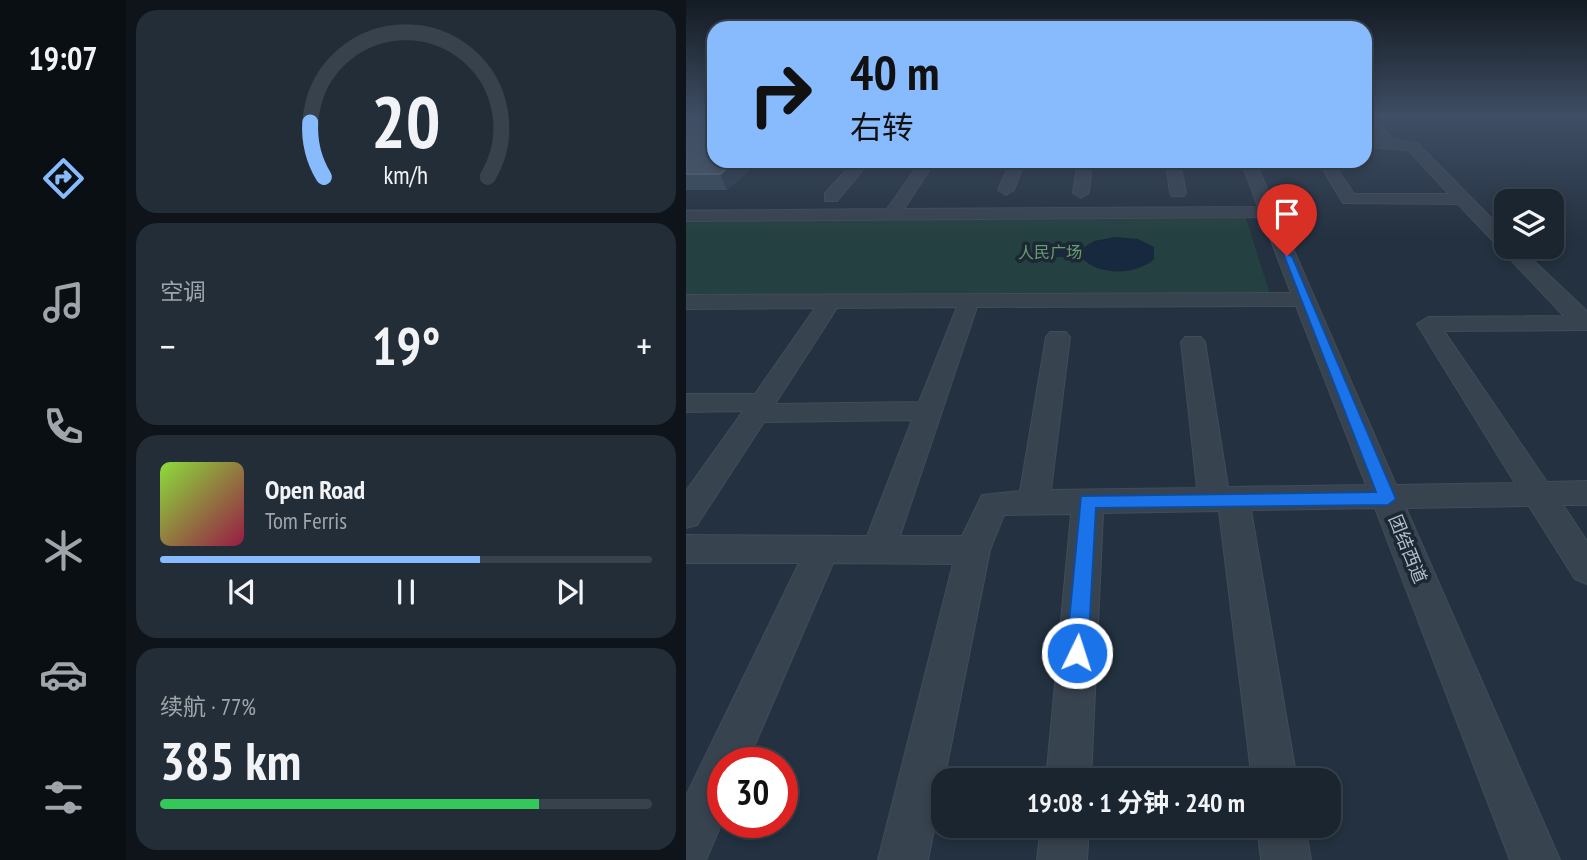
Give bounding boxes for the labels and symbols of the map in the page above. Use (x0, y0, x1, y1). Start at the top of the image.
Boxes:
pin (1257, 184, 1317, 256)
park label: 人民广场 (1018, 242, 1082, 262)
street label: 团结西道 (1384, 511, 1432, 587)
position arrow (1040, 616, 1114, 690)
speed limit sign: 30 (707, 747, 798, 838)

